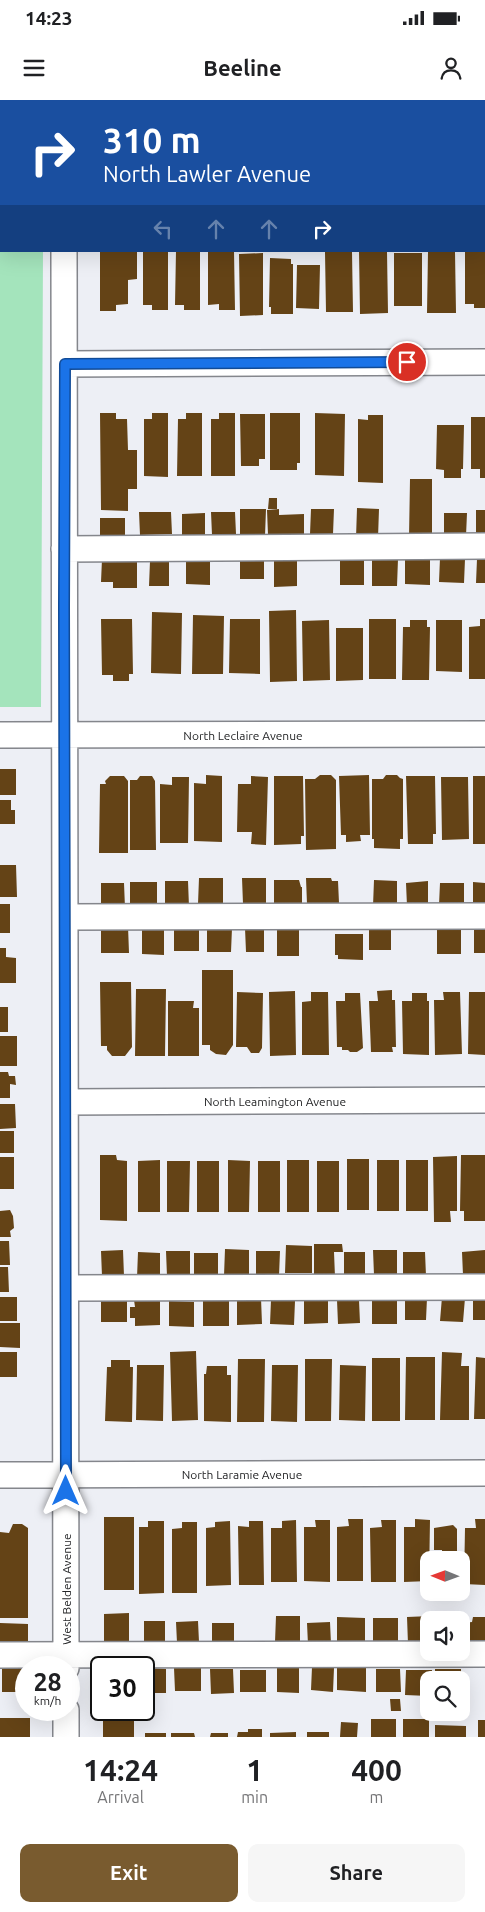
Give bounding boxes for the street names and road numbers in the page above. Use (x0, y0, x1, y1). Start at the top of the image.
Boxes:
street label: North Leclaire Avenue (183, 729, 303, 742)
street label: North Leamington Avenue (204, 1095, 346, 1108)
street label: North Laramie Avenue (182, 1468, 302, 1481)
street label: West Belden Avenue (60, 1533, 73, 1645)

